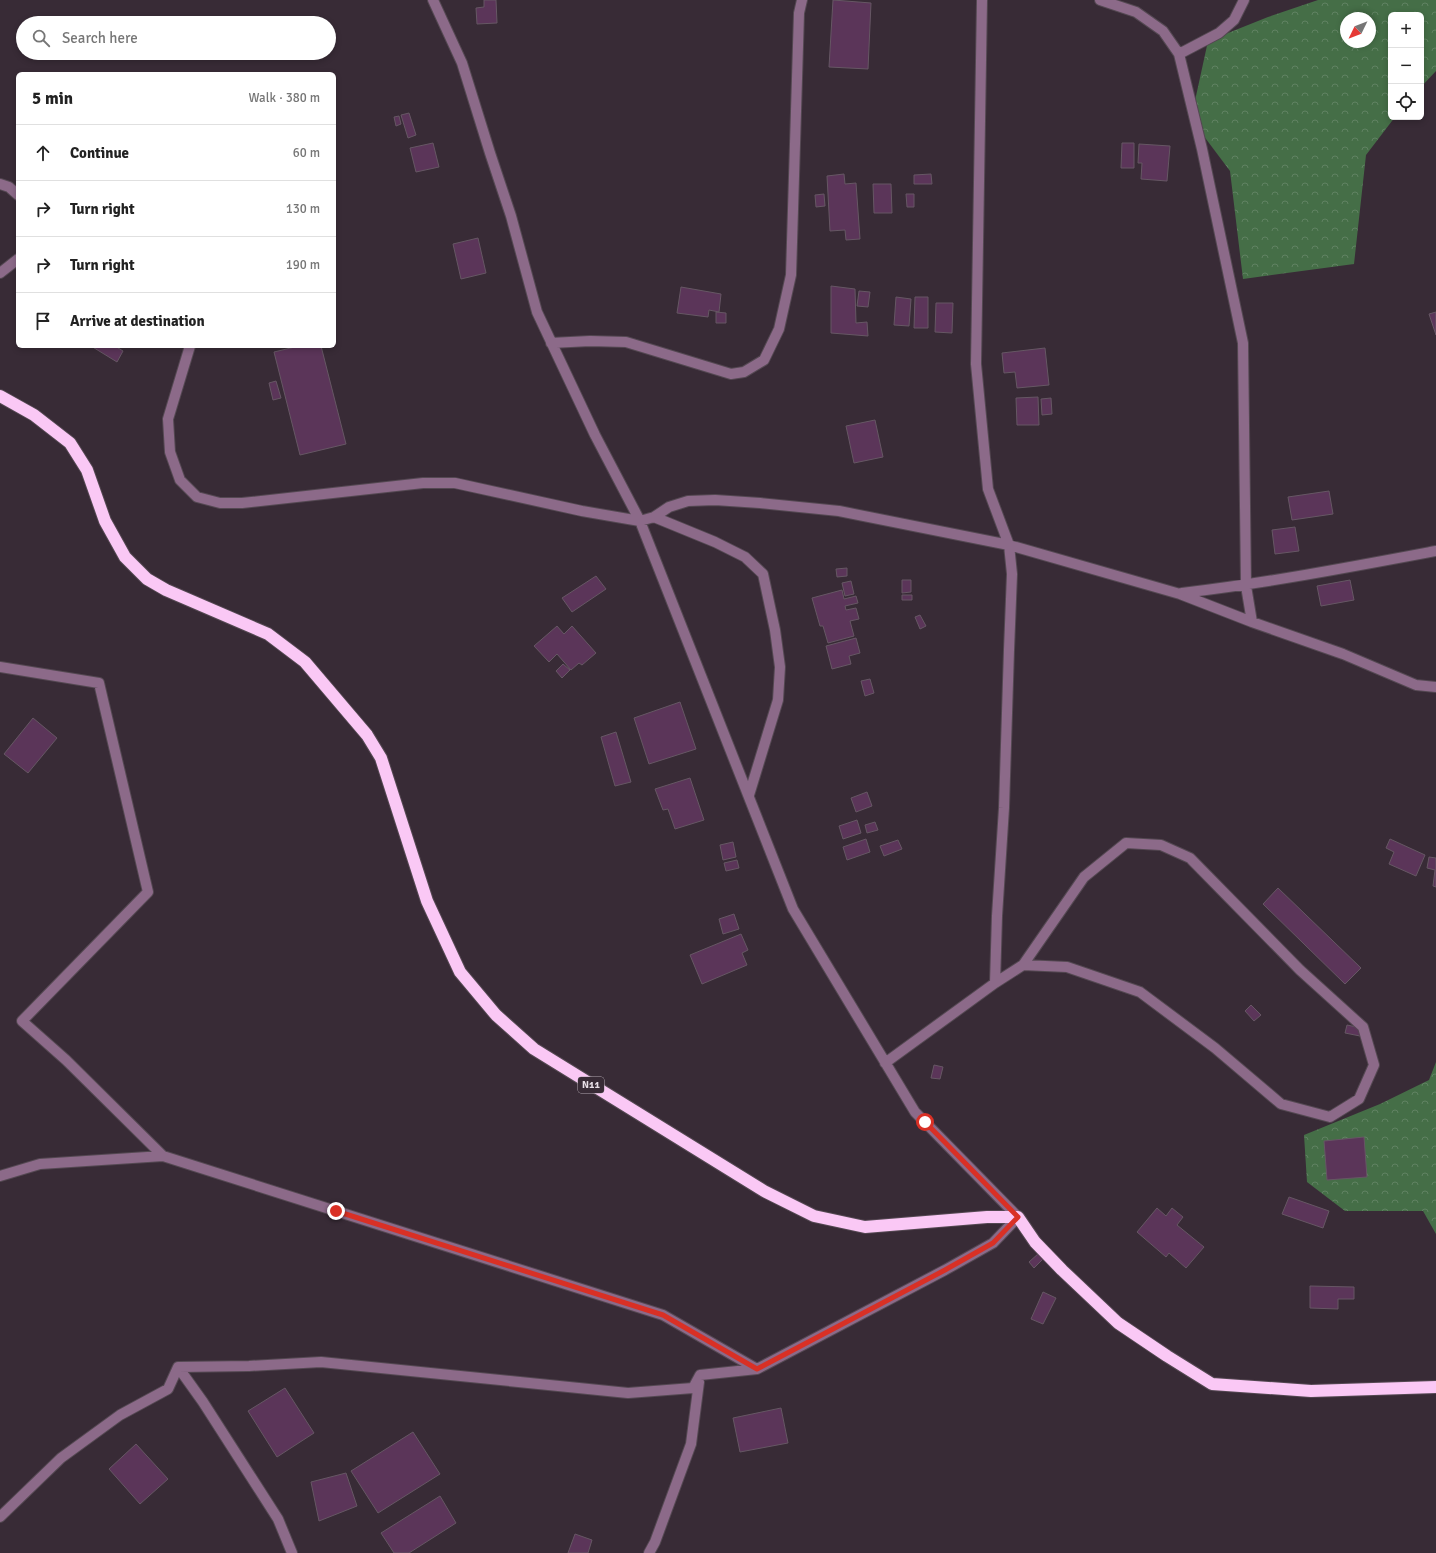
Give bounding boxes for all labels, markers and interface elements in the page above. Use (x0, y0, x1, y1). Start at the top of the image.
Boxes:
north arrow (1340, 12, 1376, 48)
map controls (1388, 12, 1424, 120)
button: + (1388, 12, 1424, 48)
search box (16, 16, 336, 60)
icon: search (30, 27, 52, 49)
text: Search here (62, 29, 138, 47)
button: − (1388, 48, 1424, 84)
button: locate (1388, 84, 1424, 120)
text: 5 min (32, 88, 73, 109)
text: Walk · 380 m (249, 90, 320, 106)
icon: ahead (32, 142, 54, 164)
text: Continue (70, 144, 129, 162)
text: 60 m (293, 145, 320, 161)
icon: right (32, 198, 54, 220)
text: Turn right (70, 200, 135, 218)
text: 130 m (286, 201, 320, 217)
icon: right (32, 254, 54, 276)
text: Turn right (70, 256, 135, 274)
text: 190 m (286, 257, 320, 273)
icon: arrive (32, 310, 54, 332)
text: Arrive at destination (70, 312, 205, 330)
road number: N11 (578, 1077, 604, 1093)
route start (916, 1113, 934, 1131)
route end (327, 1202, 345, 1220)

